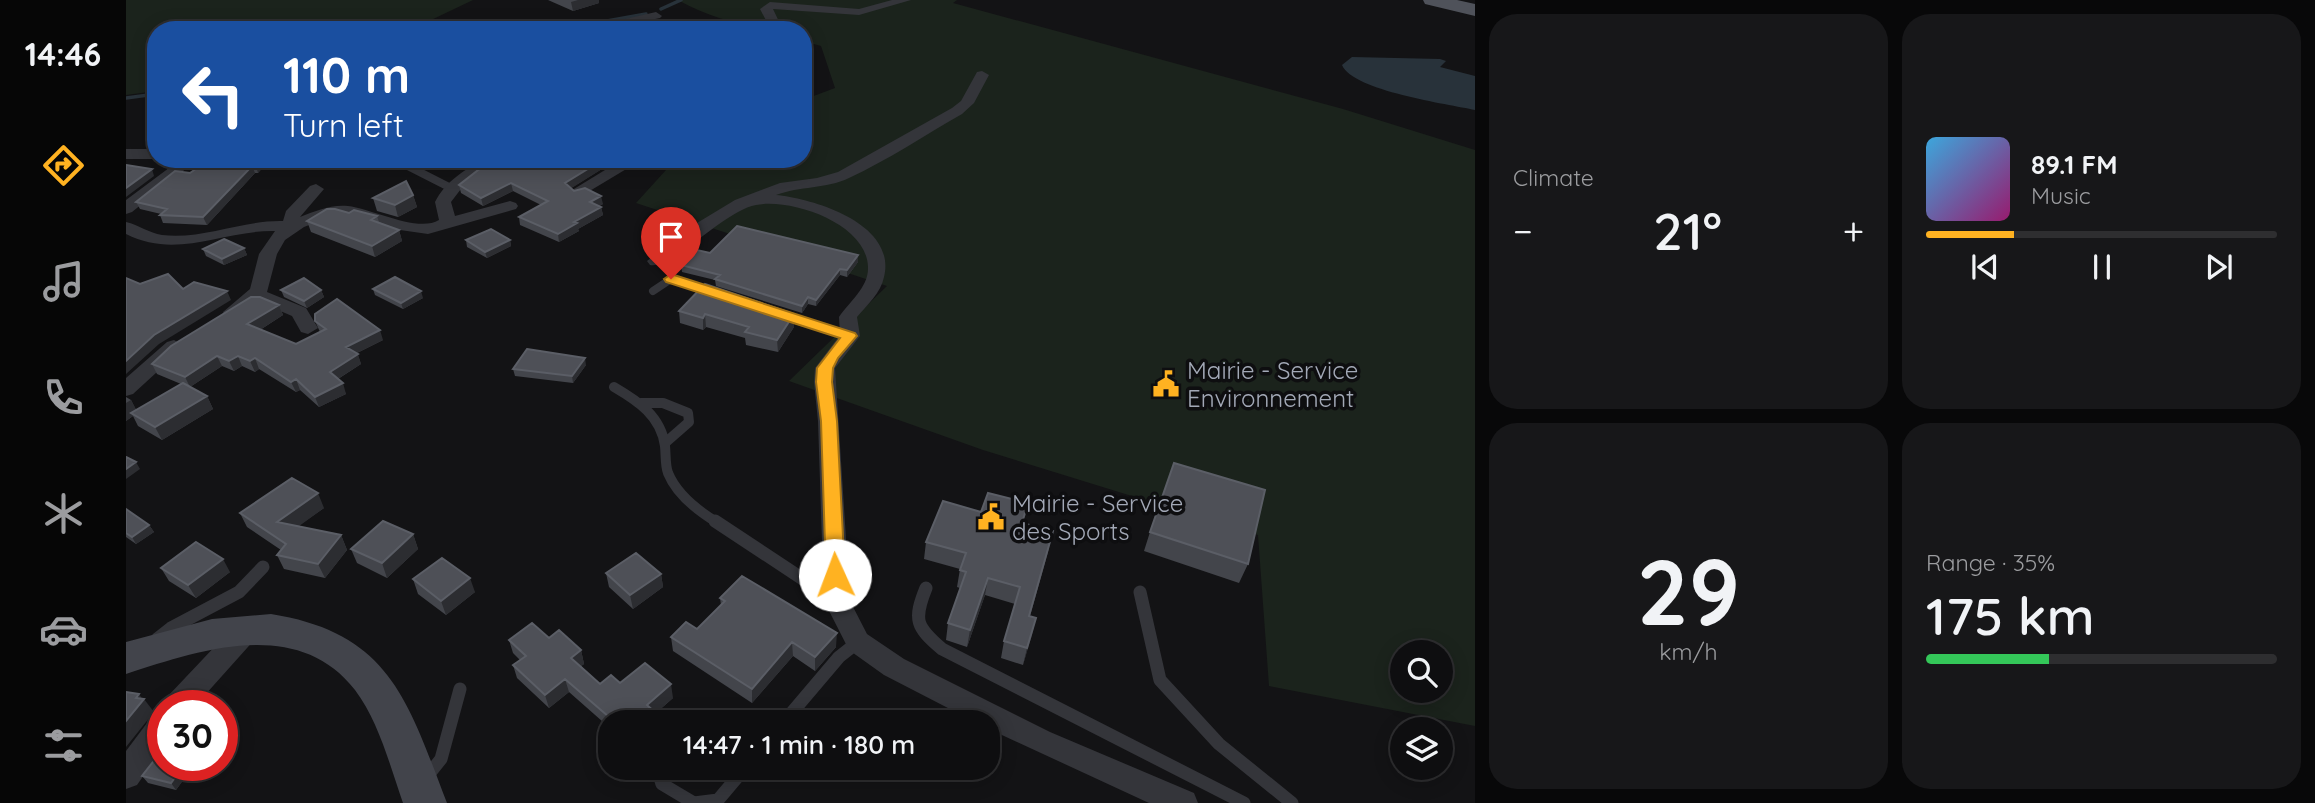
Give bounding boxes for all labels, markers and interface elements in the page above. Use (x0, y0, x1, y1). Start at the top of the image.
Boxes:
text: 14:46 (25, 34, 101, 74)
text: 110 m (283, 44, 410, 105)
icon: left (168, 49, 259, 140)
text: Turn left (283, 105, 404, 145)
icon: directions (39, 141, 88, 190)
text: 89.1 FM (2031, 148, 2117, 181)
text: Climate (1513, 163, 1594, 192)
text: Music (2031, 181, 2091, 210)
text: 21° (1653, 198, 1722, 263)
pin (641, 207, 701, 279)
text: − (1513, 207, 1533, 255)
text: + (1843, 207, 1864, 255)
icon: arrive (652, 218, 690, 256)
icon: previous (1966, 248, 2004, 286)
icon: pause (2083, 248, 2121, 286)
icon: next (2200, 248, 2238, 286)
icon: music (39, 257, 88, 306)
place label: Mairie - Service Environnement (1187, 355, 1358, 413)
public building icon: Mairie - Service Environnement (1151, 369, 1181, 399)
icon: phone (39, 373, 88, 422)
place label: Mairie - Service des Sports (1012, 488, 1183, 546)
icon: climate (39, 489, 88, 538)
public building icon: Mairie - Service des Sports (976, 502, 1006, 532)
text: 29 (1637, 534, 1740, 648)
position arrow (798, 538, 872, 612)
text: Range · 35% (1926, 548, 2055, 577)
text: 175 km (1926, 583, 2095, 648)
icon: car (39, 605, 88, 654)
text: km/h (1659, 637, 1718, 666)
map controls (1390, 640, 1453, 780)
button: search (1390, 640, 1453, 703)
speed limit sign: 30 (147, 690, 238, 781)
button: layers (1390, 717, 1453, 780)
icon: filters (39, 721, 88, 770)
text: 14:47 · 1 min · 180 m (683, 728, 915, 761)

